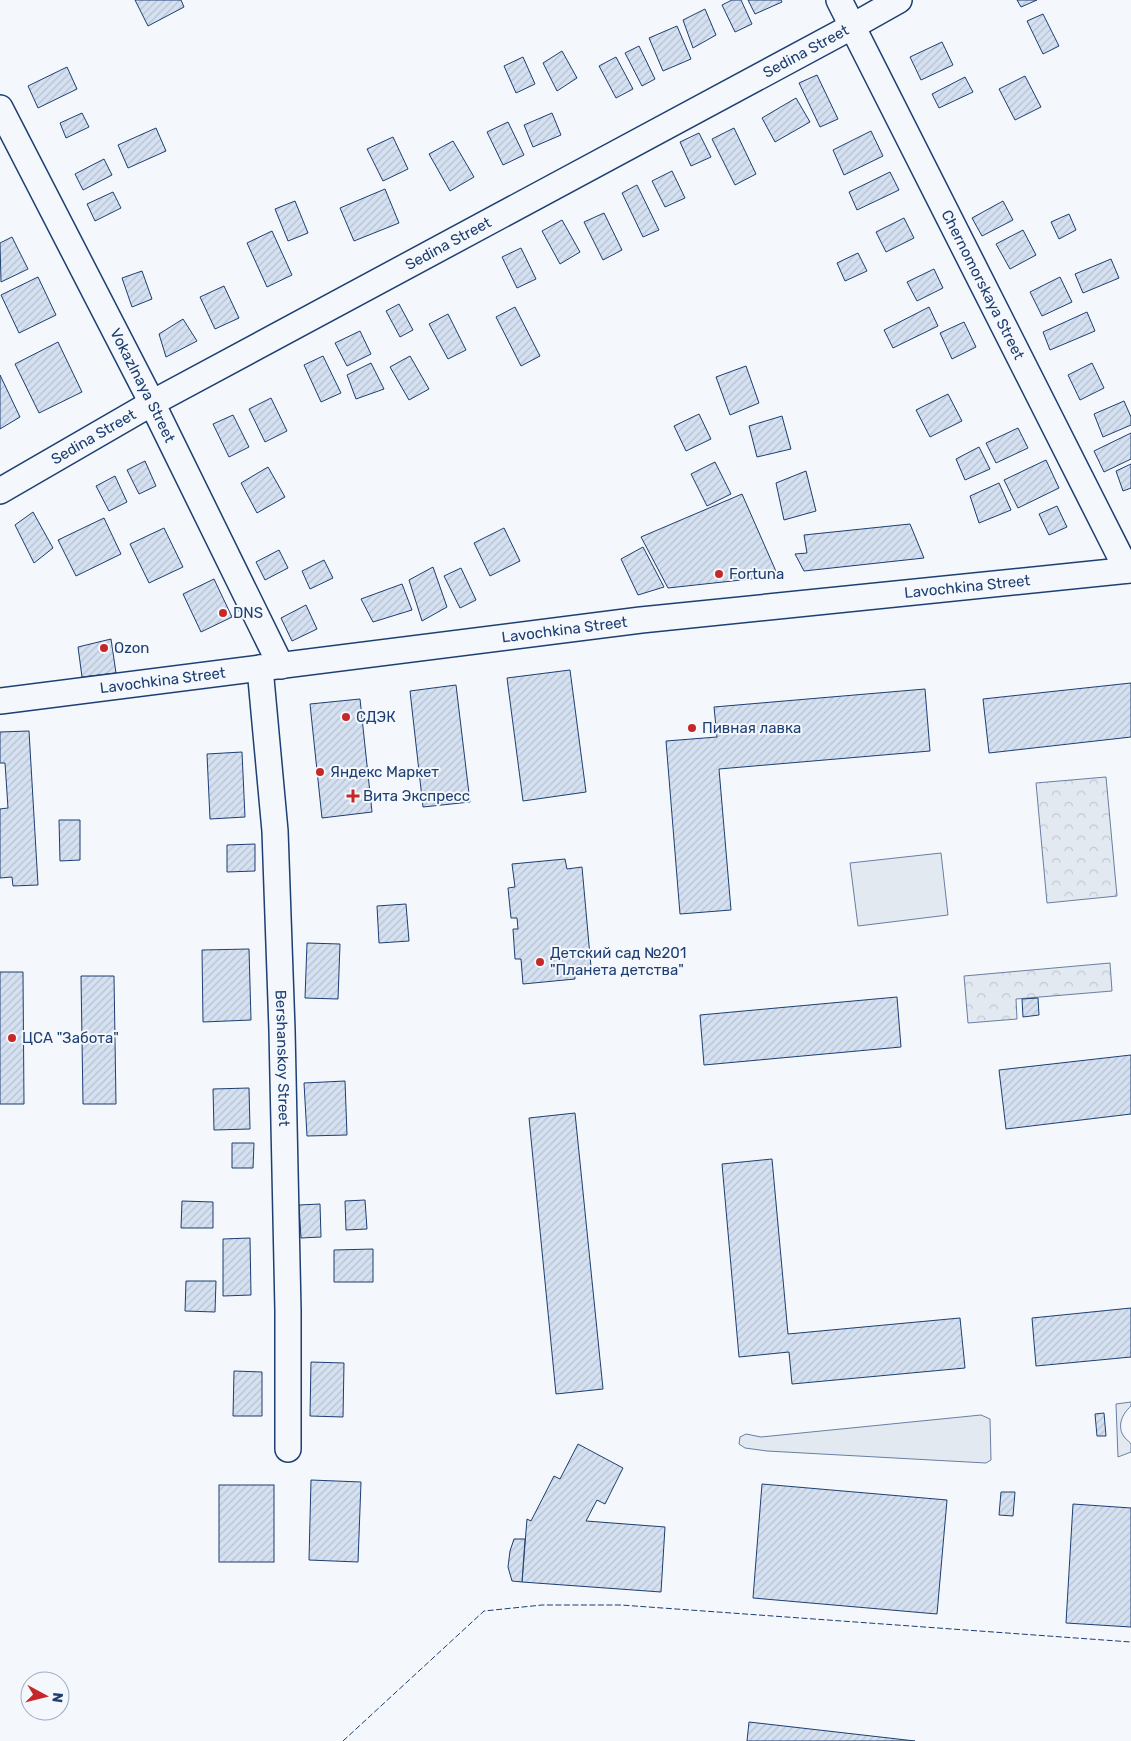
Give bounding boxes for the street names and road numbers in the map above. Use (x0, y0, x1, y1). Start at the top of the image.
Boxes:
street label: Sedina Street (760, 21, 852, 82)
street label: Chernomorskaya Street (938, 207, 1028, 363)
street label: Sedina Street (402, 213, 494, 274)
street label: Vokazlnaya Street (106, 325, 179, 446)
street label: Sedina Street (48, 405, 139, 468)
street label: Lavochkina Street (903, 571, 1031, 602)
street label: Lavochkina Street (501, 613, 629, 647)
street label: Lavochkina Street (99, 664, 227, 697)
street label: Bershanskoy Street (272, 990, 293, 1127)

